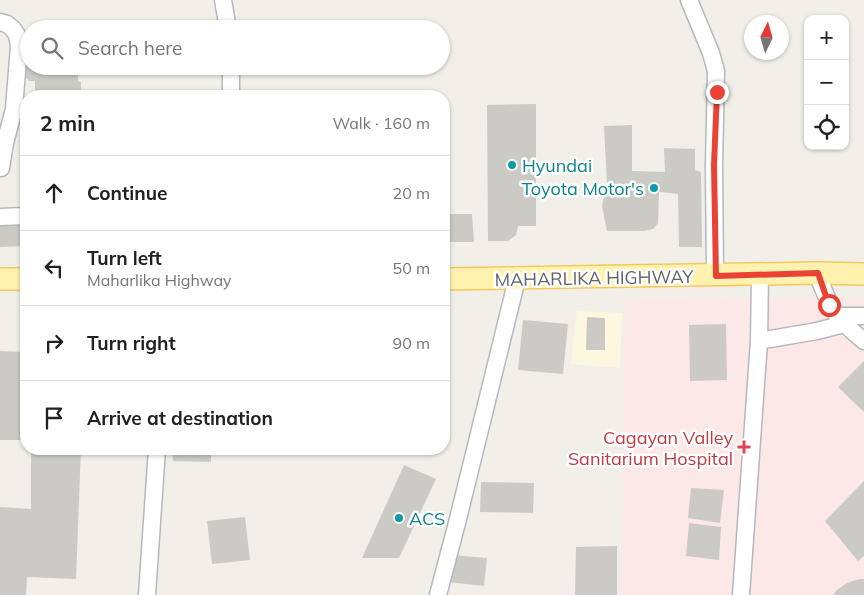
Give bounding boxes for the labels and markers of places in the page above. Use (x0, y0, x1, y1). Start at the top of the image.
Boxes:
place label: Hyundai (522, 154, 592, 177)
marker: Hyundai (506, 159, 518, 171)
place label: Toyota Motor's (521, 177, 644, 200)
marker: Toyota Motor's (648, 182, 660, 194)
place label: Cagayan Valley Sanitarium Hospital (568, 426, 733, 470)
marker: Cagayan Valley Sanitarium Hospital (737, 440, 751, 454)
place label: ACS (409, 507, 445, 530)
marker: ACS (393, 512, 405, 524)

